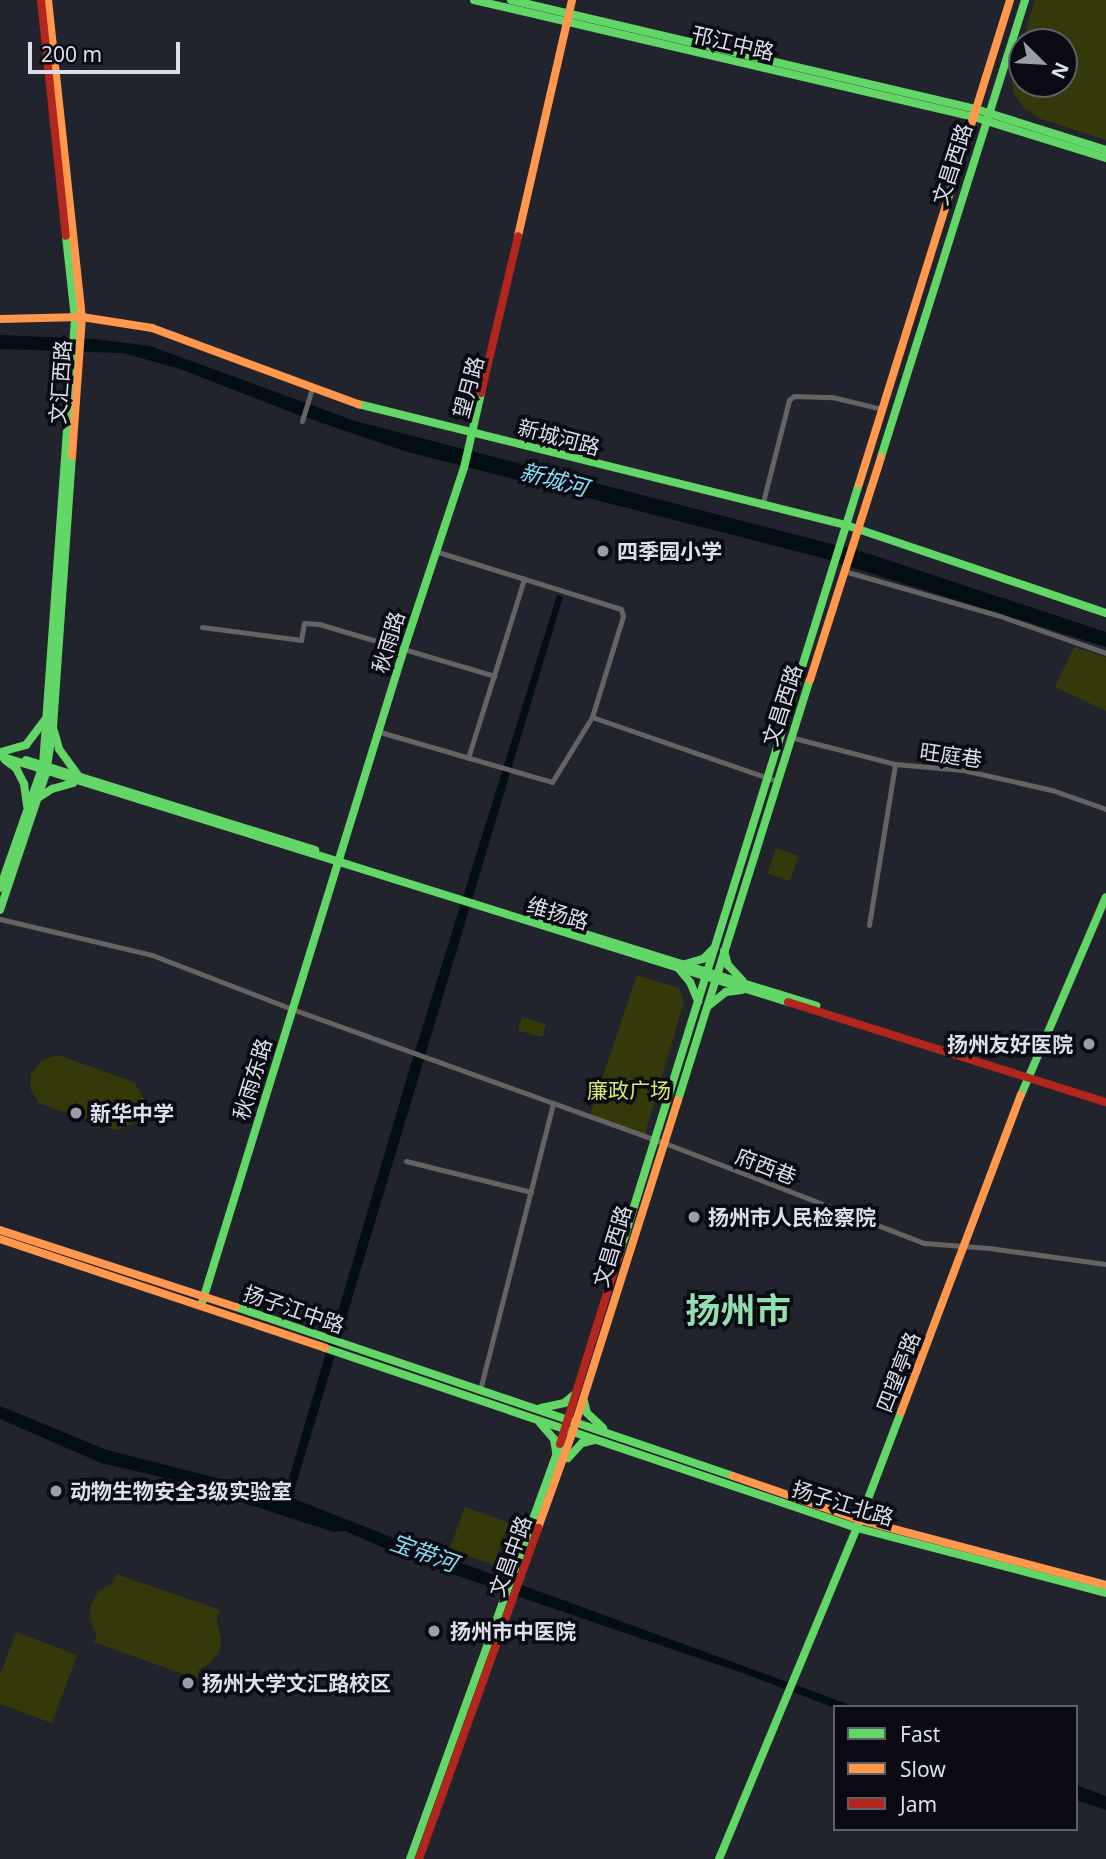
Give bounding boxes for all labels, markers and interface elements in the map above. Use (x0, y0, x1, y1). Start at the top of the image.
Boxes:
street label: 邗江中路 (689, 21, 777, 65)
scale bar (32, 28, 184, 72)
north arrow (1008, 28, 1078, 98)
text: 200 m (41, 40, 102, 68)
text: N (1045, 58, 1075, 83)
street label: 文昌西路 (927, 120, 977, 208)
street label: 文汇西路 (45, 339, 75, 425)
street label: 望月路 (448, 353, 488, 421)
street label: 新城河路 (515, 414, 603, 460)
water label: 新城河 (517, 457, 591, 501)
place label: 四季园小学 (617, 538, 722, 564)
marker: 四季园小学 (595, 543, 611, 559)
street label: 秋雨路 (367, 608, 409, 676)
street label: 文昌西路 (757, 661, 807, 749)
street label: 旺庭巷 (918, 738, 984, 772)
street label: 维扬路 (524, 892, 592, 934)
place label: 扬州友好医院 (947, 1031, 1073, 1057)
marker: 扬州友好医院 (1079, 1034, 1099, 1054)
street label: 秋雨东路 (228, 1035, 276, 1123)
park label: 廉政广场 (587, 1077, 671, 1103)
place label: 新华中学 (90, 1100, 174, 1126)
marker: 新华中学 (68, 1105, 84, 1121)
street label: 府西巷 (732, 1143, 800, 1189)
street label: 文昌西路 (588, 1202, 636, 1290)
place label: 扬州市人民检察院 (708, 1204, 876, 1230)
marker: 扬州市人民检察院 (686, 1209, 702, 1225)
street label: 扬子江中路 (240, 1280, 348, 1338)
district label: 扬州市 (686, 1289, 790, 1331)
street label: 四望亭路 (871, 1328, 925, 1416)
street label: 扬子江北路 (789, 1476, 897, 1530)
place label: 动物生物安全3级实验室 (70, 1478, 292, 1504)
marker: 动物生物安全3级实验室 (48, 1483, 64, 1499)
street label: 文昌中路 (484, 1512, 536, 1600)
water label: 宝带河 (387, 1527, 461, 1577)
place label: 扬州市中医院 (450, 1618, 576, 1644)
marker: 扬州市中医院 (424, 1621, 444, 1641)
place label: 扬州大学文汇路校区 (202, 1670, 391, 1696)
marker: 扬州大学文汇路校区 (180, 1675, 196, 1691)
legend (833, 1705, 1078, 1831)
text: Fast (900, 1720, 940, 1748)
text: Slow (900, 1755, 946, 1783)
text: Jam (900, 1790, 937, 1818)

